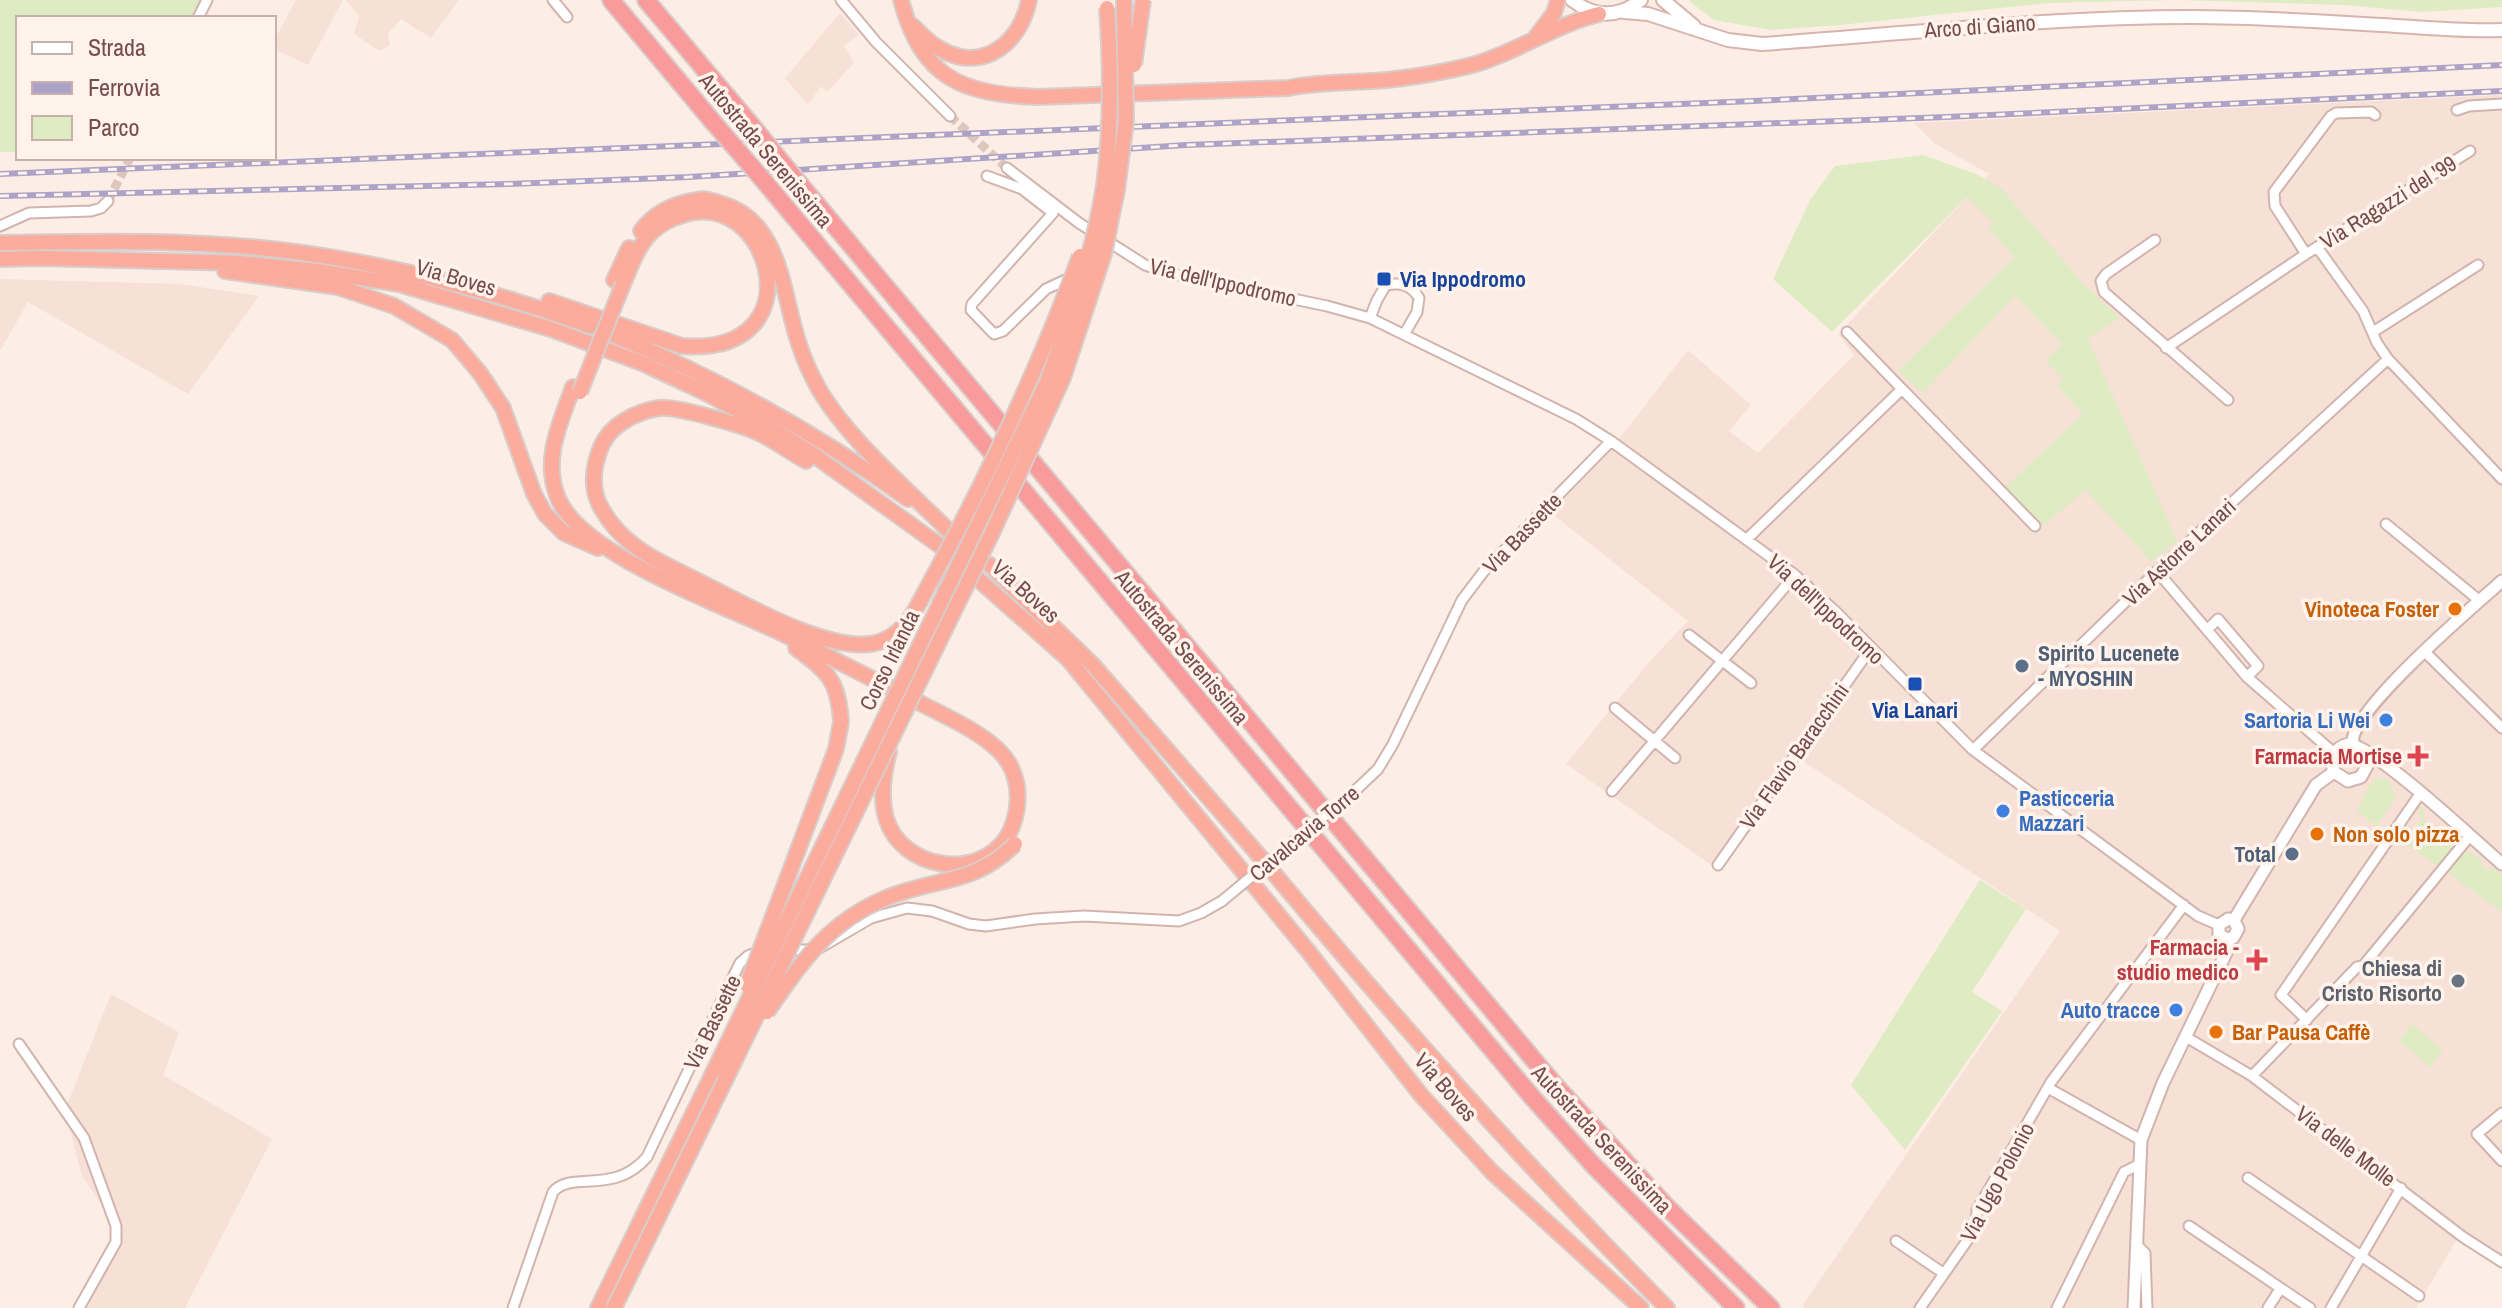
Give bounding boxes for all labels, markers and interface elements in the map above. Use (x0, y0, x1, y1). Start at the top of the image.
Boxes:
street label: Arco di Giano (1922, 7, 2037, 45)
legend (16, 16, 276, 160)
text: Strada (88, 31, 146, 63)
street label: Autostrada Serenissima (692, 65, 840, 234)
text: Ferrovia (88, 71, 160, 103)
text: Parco (88, 111, 139, 143)
street label: Via Ragazzi del '99 (2314, 148, 2462, 256)
street label: Via Boves (412, 251, 500, 303)
street label: Via dell'Ippodromo (1147, 251, 1299, 313)
place label: Via Ippodromo (1400, 264, 1526, 294)
marker: Via Ippodromo (1375, 270, 1393, 288)
street label: Via Bassette (1476, 486, 1568, 580)
street label: Via Astorre Lanari (2116, 492, 2242, 612)
street label: Via dell'Ippodromo (1761, 547, 1891, 671)
street label: Via Boves (986, 552, 1066, 630)
street label: Autostrada Serenissima (1108, 562, 1256, 731)
place label: Vinoteca Foster (2305, 594, 2439, 624)
marker: Vinoteca Foster (2446, 600, 2464, 618)
street label: Corso Irlanda (852, 605, 926, 715)
place label: Spirito Lucenete - MYOSHIN (2038, 638, 2179, 693)
marker: Spirito Lucenete - MYOSHIN (2013, 657, 2031, 675)
marker: Via Lanari (1906, 675, 1924, 693)
street label: Via Flavio Baracchini (1732, 677, 1856, 835)
place label: Via Lanari (1872, 695, 1958, 725)
place label: Sartoria Li Wei (2244, 705, 2370, 735)
marker: Sartoria Li Wei (2377, 711, 2395, 729)
place label: Farmacia Mortise (2254, 741, 2402, 771)
marker: Farmacia Mortise (2409, 747, 2427, 765)
street label: Cavalcavia Torre (1243, 778, 1365, 888)
place label: Pasticceria Mazzari (2019, 783, 2114, 838)
marker: Pasticceria Mazzari (1994, 802, 2012, 820)
place label: Non solo pizza (2333, 819, 2459, 849)
marker: Non solo pizza (2308, 825, 2326, 843)
place label: Total (2234, 839, 2276, 869)
marker: Total (2283, 845, 2301, 863)
place label: Farmacia - studio medico (2117, 932, 2239, 987)
marker: Farmacia - studio medico (2246, 949, 2268, 971)
place label: Chiesa di Cristo Risorto (2322, 953, 2442, 1008)
street label: Via Bassette (676, 970, 748, 1074)
marker: Chiesa di Cristo Risorto (2449, 972, 2467, 990)
place label: Auto tracce (2061, 995, 2160, 1025)
marker: Auto tracce (2167, 1001, 2185, 1019)
place label: Bar Pausa Caffè (2232, 1017, 2370, 1047)
marker: Bar Pausa Caffè (2207, 1023, 2225, 1041)
street label: Via Boves (1408, 1046, 1484, 1128)
street label: Autostrada Serenissima (1524, 1057, 1679, 1220)
street label: Via delle Molle (2290, 1099, 2402, 1193)
street label: Via Ugo Polonio (1953, 1117, 2041, 1247)

